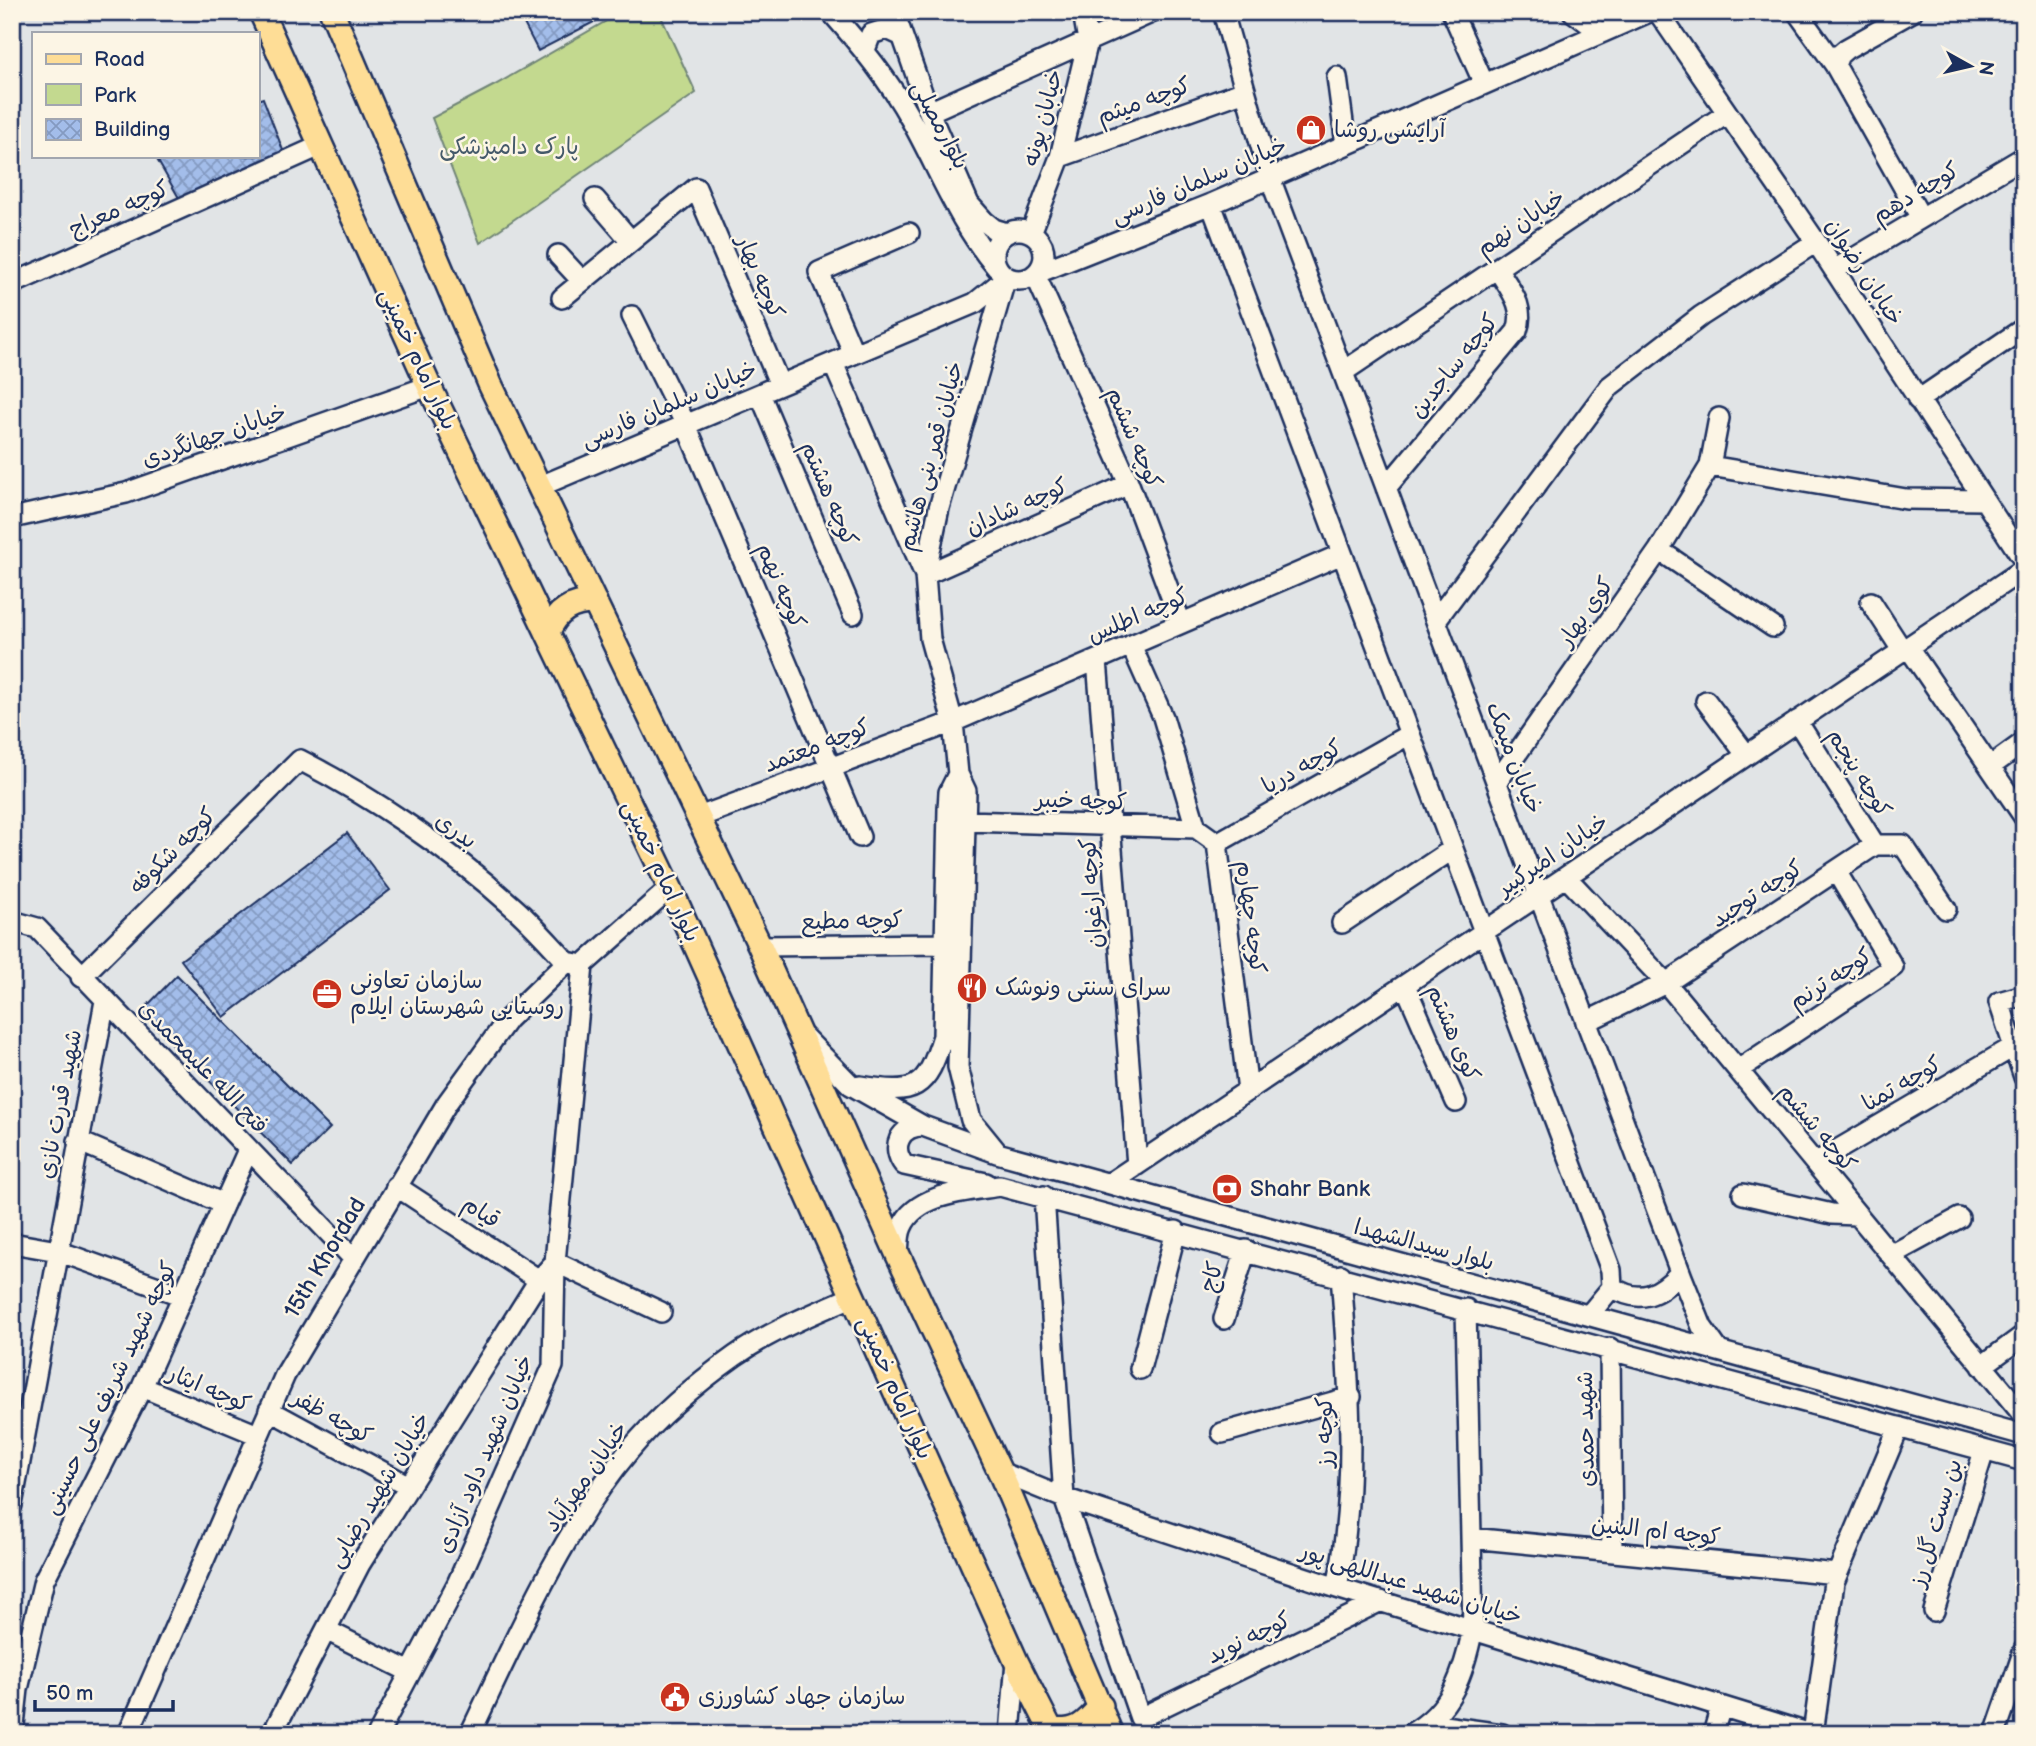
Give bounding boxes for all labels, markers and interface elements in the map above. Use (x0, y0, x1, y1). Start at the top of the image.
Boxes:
legend (32, 32, 259, 158)
north arrow (1934, 32, 2004, 102)
text: Road (94, 47, 145, 72)
text: N (1973, 59, 1998, 77)
street label: خیابان پونه (1017, 66, 1069, 170)
street label: کوچه میثم (1093, 71, 1196, 134)
street label: بلوارمصلی (905, 76, 975, 174)
text: Park (94, 83, 137, 108)
shop icon: آرایشی روشا (1294, 113, 1328, 147)
place label: آرایشی روشا (1334, 116, 1447, 144)
text: Building (94, 117, 170, 142)
street label: خیابان سلمان فارسی (1107, 131, 1291, 231)
park label: پارک دامپزشکی (439, 133, 579, 161)
street label: کوچه دهم (1867, 156, 1966, 232)
street label: کوچه معراج (64, 174, 174, 244)
street label: خیابان نهم (1471, 183, 1572, 265)
street label: خیابان رضوان (1819, 213, 1909, 331)
street label: کوچه بهار (729, 229, 790, 323)
street label: بلوار امام خمینی (370, 284, 463, 436)
street label: کوچه ساجدین (1403, 308, 1505, 424)
street label: خیابان سلمان فارسی (577, 355, 761, 455)
street label: خیابان قمر بنی هاشم (892, 358, 973, 555)
street label: کوچه ششم (1097, 383, 1168, 494)
street label: خیابان جهانگردی (138, 398, 290, 474)
street label: کوچه هشتم (792, 437, 864, 552)
street label: کوچه شادان (962, 472, 1072, 542)
street label: کوچه نهم (748, 539, 812, 634)
street label: کوی بهار (1551, 572, 1620, 654)
street label: کوچه اطلس (1083, 582, 1193, 650)
street label: خیابان میمک (1480, 698, 1548, 818)
street label: کوچه معتمد (760, 713, 874, 779)
street label: کوچه پنجم (1818, 723, 1897, 824)
street label: کوچه دریا (1257, 734, 1347, 800)
street label: کوچه خیبر (1032, 785, 1128, 817)
street label: بلوار امام خمینی (613, 796, 706, 948)
street label: کوچه شکوفه (124, 802, 222, 900)
street label: بدری (430, 807, 482, 855)
street label: خیابان امیرکبیر (1491, 808, 1614, 903)
street label: کوچه ارغوان (1074, 837, 1110, 949)
street label: کوچه توحید (1706, 854, 1808, 934)
street label: کوچه چهارم (1227, 859, 1272, 976)
street label: کوچه مطیع (801, 906, 903, 938)
street label: کوچه ترنم (1784, 942, 1880, 1019)
place label: سازمان تعاونی روستایی شهرستان ایلام (350, 967, 564, 1024)
restaurant icon: سرای سنتی ونوشک (955, 971, 989, 1005)
place label: سرای سنتی ونوشک (995, 974, 1171, 1002)
office icon: سازمان تعاونی روستایی شهرستان ایلام (310, 977, 344, 1011)
street label: کوی هشتم (1417, 981, 1486, 1087)
street label: فتح الله علیمحمدی (131, 994, 274, 1140)
street label: شهید قدرت نازی (32, 1027, 88, 1181)
street label: کوچه تمنا (1857, 1050, 1947, 1118)
street label: کوچه ششم (1769, 1078, 1862, 1180)
bank icon: Shahr Bank (1210, 1172, 1244, 1206)
place label: Shahr Bank (1250, 1175, 1371, 1203)
street label: قیام (455, 1190, 505, 1237)
street label: 15th Khordad (278, 1193, 372, 1323)
street label: بلوار سیدالشهدا (1351, 1213, 1497, 1277)
street label: کوچه شهید شریف علی حسینی (36, 1257, 184, 1519)
street label: کاج (1194, 1258, 1231, 1296)
street label: بلوار امام خمینی (848, 1312, 939, 1465)
street label: خیابان شهید داود آزادی (431, 1351, 539, 1557)
street label: کوچه ایثار (161, 1358, 255, 1419)
street label: شهید حمدی (1571, 1371, 1601, 1487)
street label: کوچه ظفر (285, 1383, 377, 1450)
street label: کوچه رز (1311, 1397, 1339, 1469)
street label: خیابان شهید رضایی (322, 1407, 436, 1573)
street label: خیابان مهرآباد (538, 1416, 634, 1538)
street label: بن بست گل رز (1903, 1456, 1969, 1592)
street label: کوچه ام البنین (1590, 1510, 1722, 1555)
street label: خیابان شهید عبداللهی پور (1295, 1536, 1525, 1631)
street label: کوچه نوید (1202, 1606, 1296, 1670)
scale bar (35, 1669, 173, 1713)
public building icon: سازمان جهاد کشاورزی (658, 1680, 692, 1714)
text: 50 m (46, 1681, 93, 1706)
place label: سازمان جهاد کشاورزی (698, 1683, 905, 1711)

